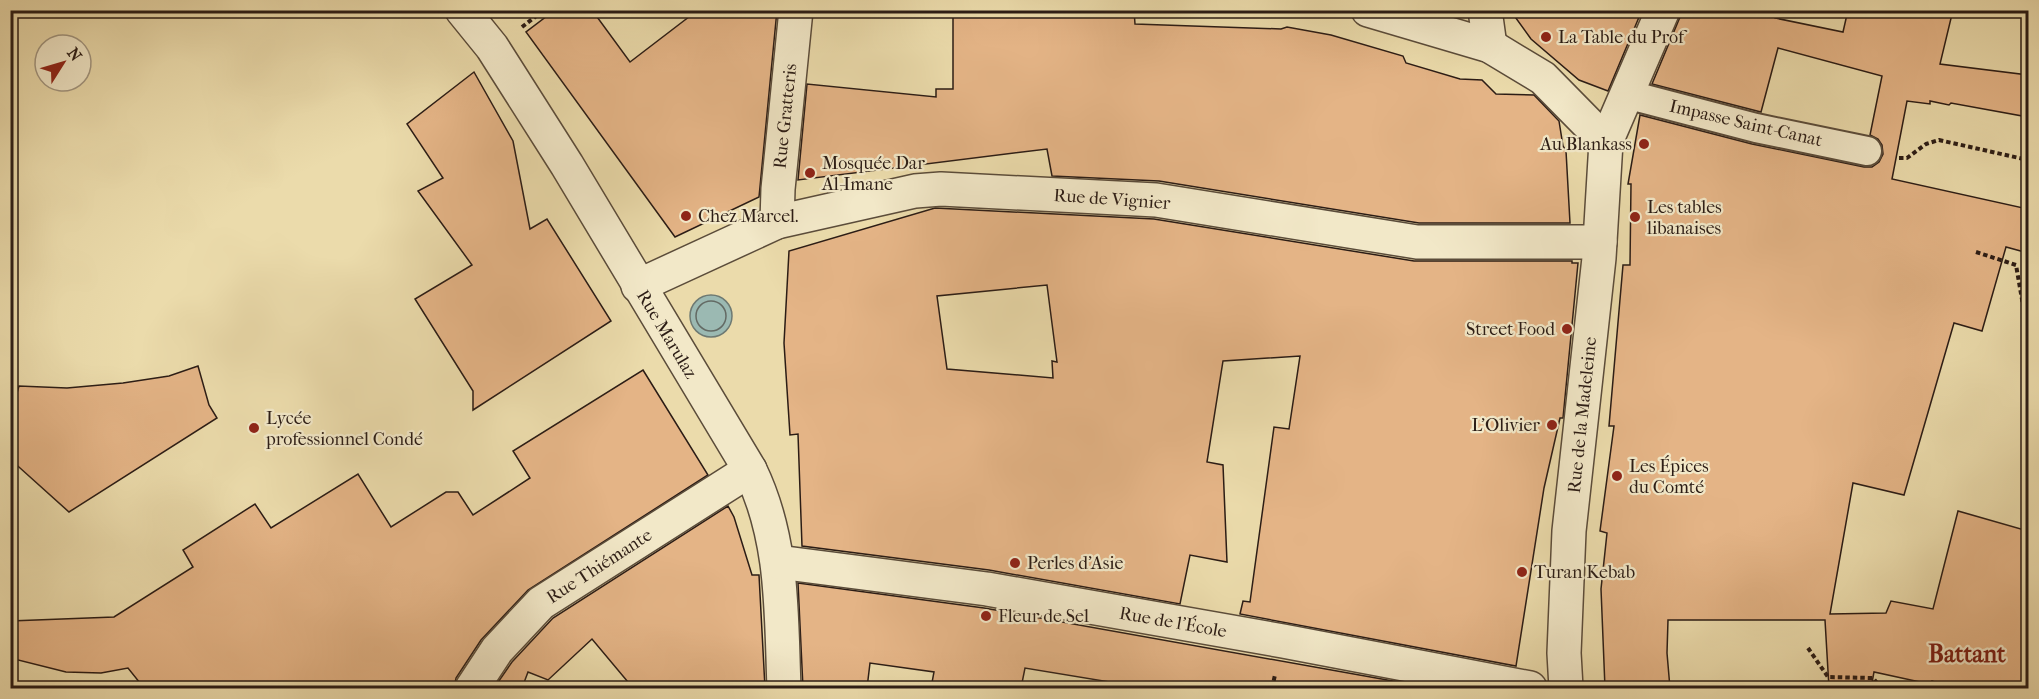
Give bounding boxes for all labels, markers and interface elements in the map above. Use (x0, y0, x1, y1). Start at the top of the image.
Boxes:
place label: La Table du Prof (1558, 27, 1688, 48)
marker: La Table du Prof (1539, 30, 1553, 44)
north arrow (33, 33, 93, 93)
text: N (63, 44, 86, 66)
street label: Rue Gratteris (770, 62, 802, 170)
street label: Impasse Saint-Canat (1667, 96, 1825, 151)
place label: Au Blankass (1539, 134, 1632, 155)
marker: Au Blankass (1637, 137, 1651, 151)
place label: Mosquée Dar Al-Imane (821, 153, 925, 195)
marker: Mosquée Dar Al-Imane (803, 166, 817, 180)
street label: Rue de Vignier (1053, 185, 1171, 214)
place label: Les tables libanaises (1646, 197, 1722, 239)
place label: Chez Marcel. (698, 206, 798, 227)
marker: Chez Marcel. (679, 209, 693, 223)
marker: Les tables libanaises (1628, 210, 1642, 224)
street label: Rue Marulaz (632, 286, 701, 382)
place label: Street Food (1466, 319, 1555, 340)
marker: Street Food (1560, 322, 1574, 336)
street label: Rue de la Madeleine (1564, 336, 1601, 494)
place label: Lycée professionnel Condé (265, 408, 423, 450)
place label: L'Olivier (1471, 415, 1540, 436)
marker: L'Olivier (1545, 418, 1559, 432)
marker: Lycée professionnel Condé (247, 421, 261, 435)
place label: Les Épices du Comté (1629, 455, 1709, 498)
marker: Les Épices du Comté (1610, 469, 1624, 483)
street label: Rue Thiémante (543, 525, 656, 608)
place label: Perles d'Asie (1027, 553, 1124, 574)
marker: Perles d'Asie (1008, 556, 1022, 570)
place label: Turan Kebab (1534, 562, 1635, 583)
marker: Turan Kebab (1515, 565, 1529, 579)
street label: Rue de l'École (1118, 602, 1229, 642)
place label: Fleur de Sel (998, 606, 1089, 627)
marker: Fleur de Sel (979, 609, 993, 623)
district label: Battant (1928, 640, 2006, 668)

